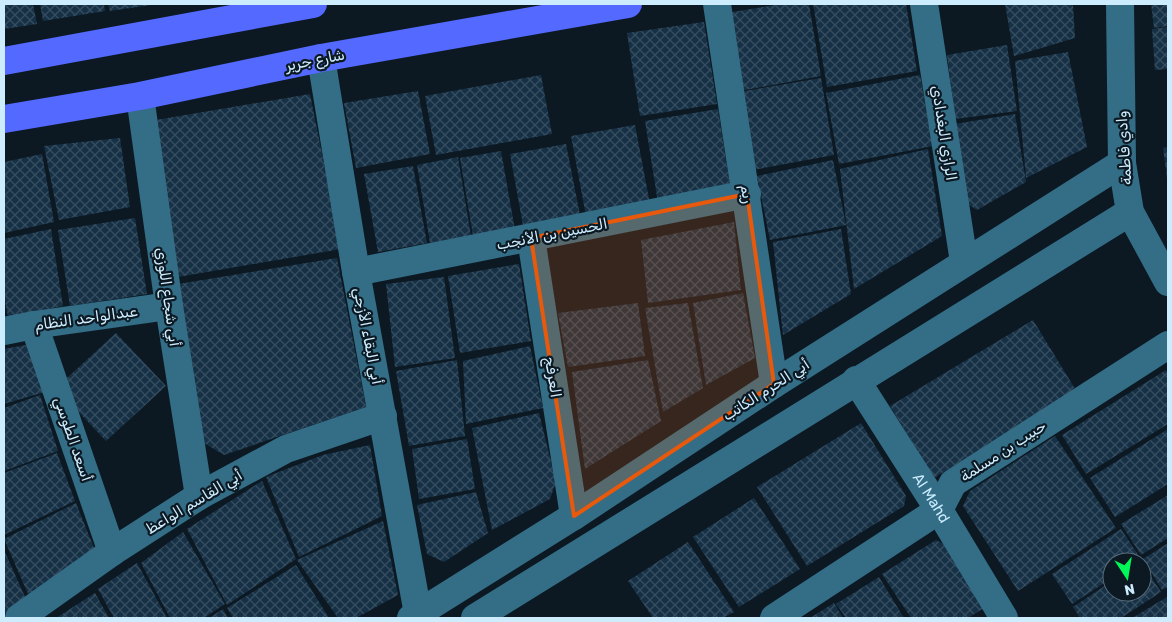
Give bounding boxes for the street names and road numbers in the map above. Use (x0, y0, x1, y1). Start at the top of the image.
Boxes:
street label: شارع جرير (283, 45, 347, 77)
street label: الرازي البغدادي (927, 84, 960, 182)
street label: وادي فاطمة (1112, 110, 1137, 186)
street label: ريم (736, 183, 757, 205)
street label: الحسين بن الأنجب (495, 214, 609, 254)
street label: أبي شجاع اللوزي (149, 246, 184, 348)
street label: أبي البقاء الأزجي (347, 286, 386, 387)
street label: عبدالواحد النظام (34, 302, 139, 335)
street label: العرفج (539, 355, 565, 399)
street label: أبي الحرم الكاتب (719, 355, 814, 427)
street label: أسعد الطوسي (47, 394, 96, 485)
street label: حبيب بن مسلمة (957, 417, 1049, 485)
street label: أبي القاسم الواعظ (142, 466, 247, 540)
street label: Al Mahd (909, 470, 954, 526)

